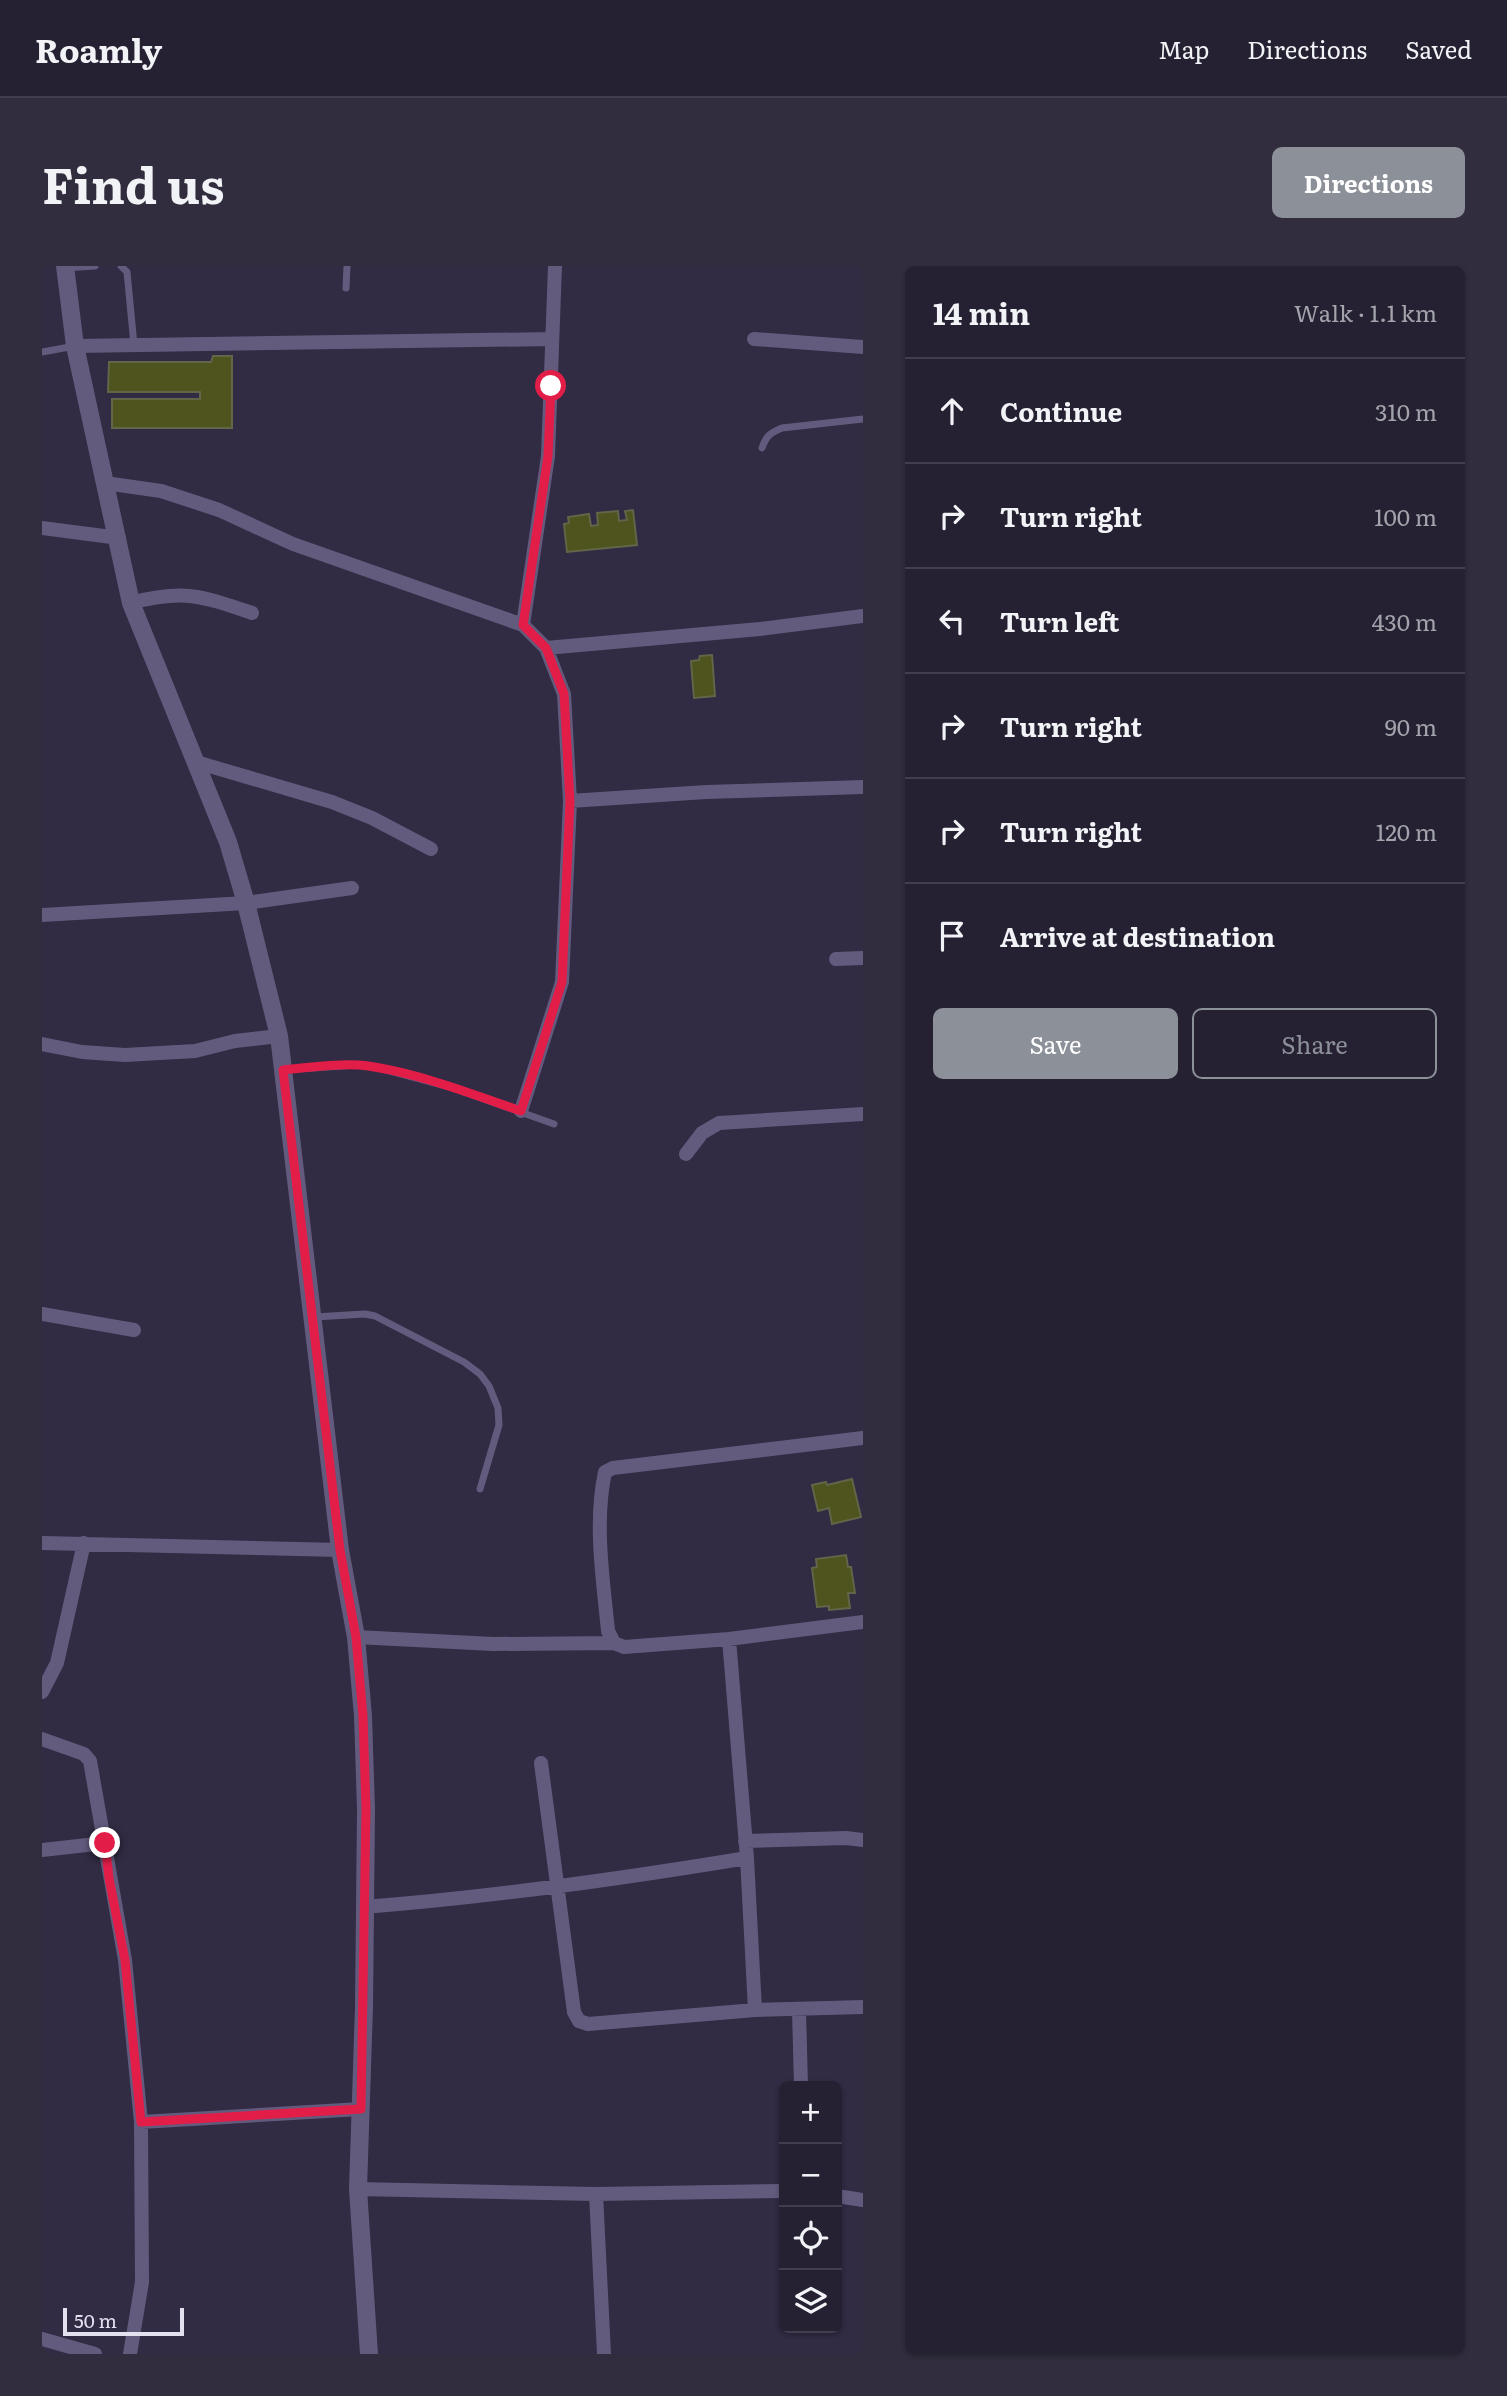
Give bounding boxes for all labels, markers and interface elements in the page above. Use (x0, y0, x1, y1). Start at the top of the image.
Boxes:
text: Roamly (35, 24, 162, 73)
text: Map (1158, 31, 1209, 66)
text: Directions (1247, 31, 1367, 66)
text: Saved (1405, 31, 1472, 66)
text: Find us (42, 146, 225, 219)
button: Directions (1272, 147, 1465, 218)
text: 14 min (933, 290, 1030, 334)
text: Walk · 1.1 km (1294, 295, 1437, 329)
route start (535, 370, 566, 401)
text: Continue (1000, 391, 1122, 430)
icon: ahead (933, 392, 971, 430)
text: 310 m (1375, 394, 1437, 428)
text: Turn right (1000, 496, 1142, 535)
icon: right (933, 497, 971, 535)
text: 100 m (1374, 499, 1437, 533)
text: Turn left (1000, 601, 1119, 640)
icon: left (933, 602, 971, 640)
text: 430 m (1372, 604, 1437, 638)
text: Turn right (1000, 706, 1142, 745)
icon: right (933, 707, 971, 745)
text: 90 m (1385, 709, 1437, 743)
text: Turn right (1000, 811, 1142, 850)
icon: right (933, 812, 971, 850)
text: 120 m (1376, 814, 1437, 848)
text: Arrive at destination (1000, 916, 1275, 955)
icon: arrive (933, 917, 971, 955)
button: Save (933, 1008, 1178, 1079)
button: Share (1192, 1008, 1437, 1079)
route end (89, 1827, 120, 1858)
map controls (779, 2081, 842, 2333)
button: + (779, 2081, 842, 2144)
button: − (779, 2144, 842, 2207)
button: locate (779, 2207, 842, 2270)
button: layers (779, 2270, 842, 2333)
scale bar (63, 2305, 184, 2337)
text: 50 m (74, 2306, 117, 2334)

